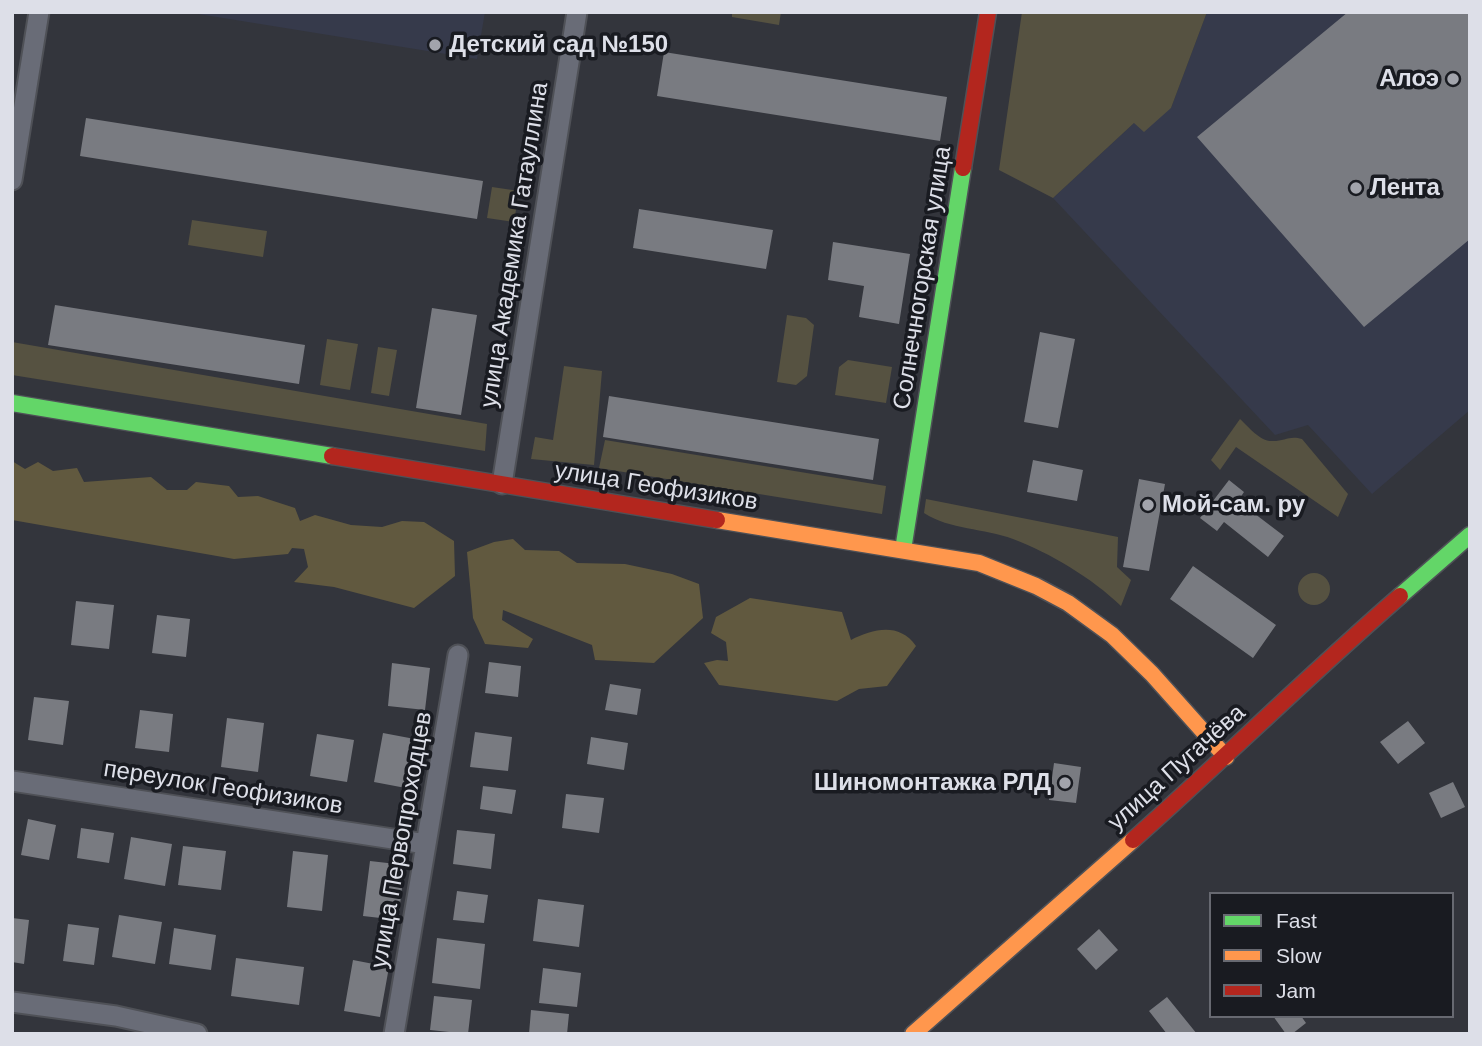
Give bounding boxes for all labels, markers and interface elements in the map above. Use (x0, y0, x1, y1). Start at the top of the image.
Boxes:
place label: Детский сад №150 (449, 31, 668, 59)
marker: Детский сад №150 (427, 37, 443, 53)
place label: Алоэ (1379, 65, 1439, 93)
marker: Алоэ (1445, 71, 1461, 87)
street label: улица Академика Гатауллина (475, 80, 555, 410)
street label: Солнечногорская улица (888, 144, 958, 412)
place label: Лента (1370, 174, 1440, 202)
marker: Лента (1348, 180, 1364, 196)
street label: улица Геофизиков (552, 457, 760, 517)
place label: Мой-сам. ру (1162, 491, 1305, 519)
marker: Мой-сам. ру (1140, 497, 1156, 513)
street label: улица Пугачёва (1102, 699, 1252, 837)
street label: улица Первопроходцев (365, 709, 439, 971)
street label: переулок Геофизиков (101, 755, 345, 821)
place label: Шиномонтажка РЛД (814, 769, 1051, 797)
marker: Шиномонтажка РЛД (1057, 775, 1073, 791)
legend (1209, 892, 1454, 1018)
text: Fast (1276, 909, 1317, 932)
text: Slow (1276, 944, 1322, 967)
text: Jam (1276, 979, 1316, 1002)

